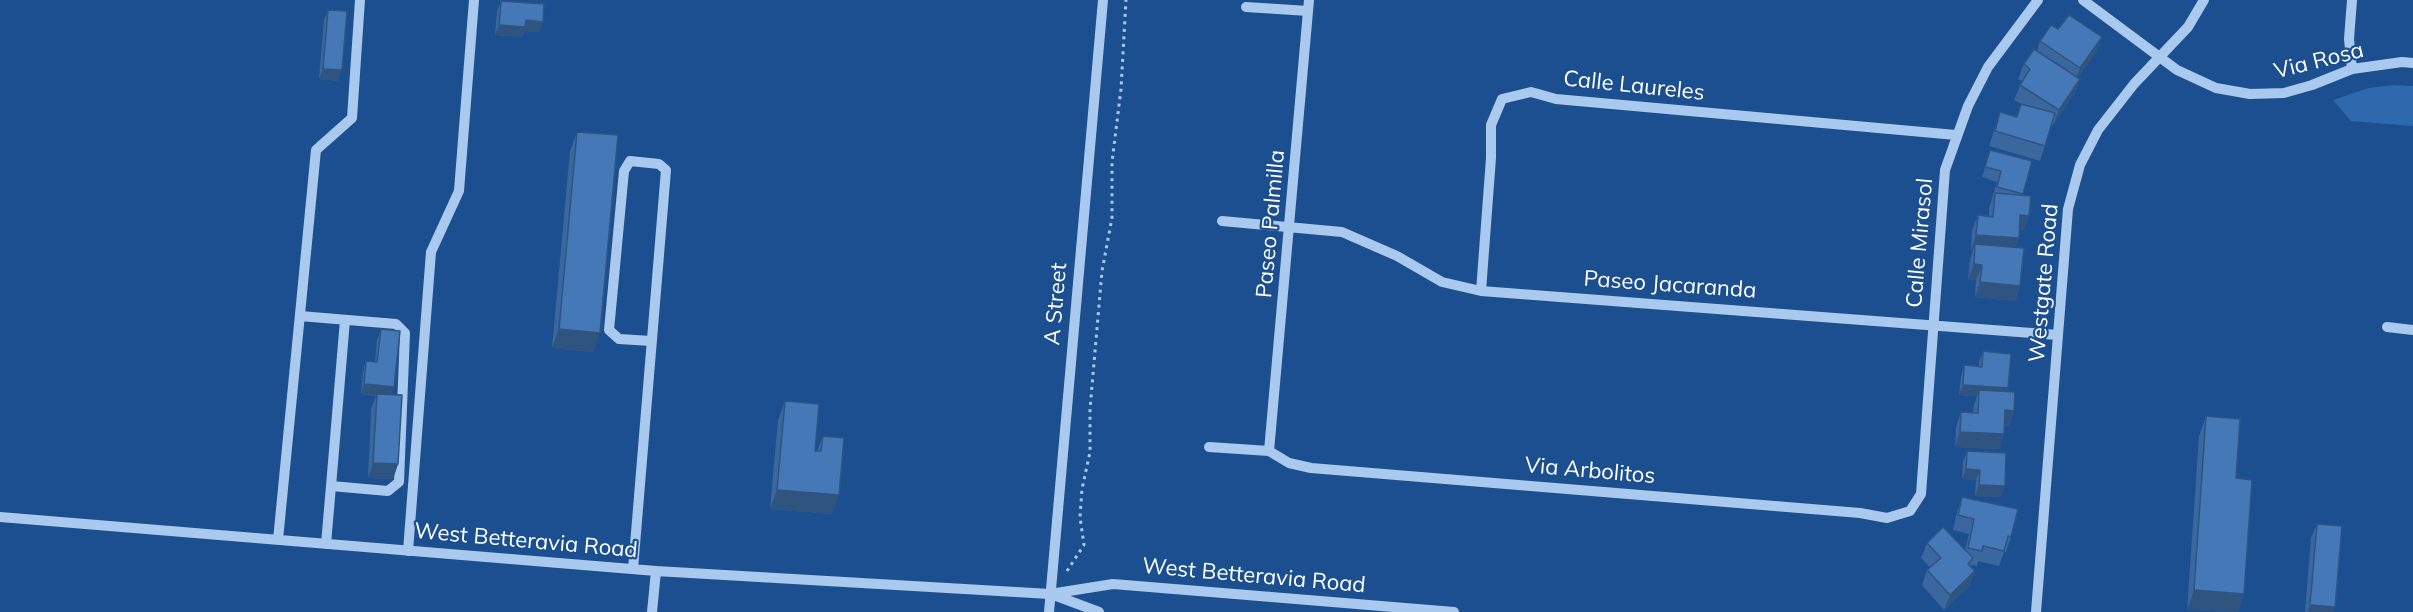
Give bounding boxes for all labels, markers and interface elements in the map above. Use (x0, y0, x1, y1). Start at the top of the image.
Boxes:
street label: Via Rosa (2272, 37, 2366, 85)
street label: Calle Laureles (1562, 65, 1706, 107)
street label: Paseo Palmilla (1251, 149, 1291, 299)
street label: Calle Mirasol (1901, 177, 1939, 309)
street label: Westgate Road (2024, 203, 2064, 363)
street label: A Street (1039, 262, 1073, 346)
street label: Paseo Jacaranda (1583, 266, 1757, 304)
street label: Via Arbolitos (1524, 452, 1656, 490)
street label: West Betteravia Road (413, 518, 639, 564)
street label: West Betteravia Road (1141, 553, 1367, 599)

